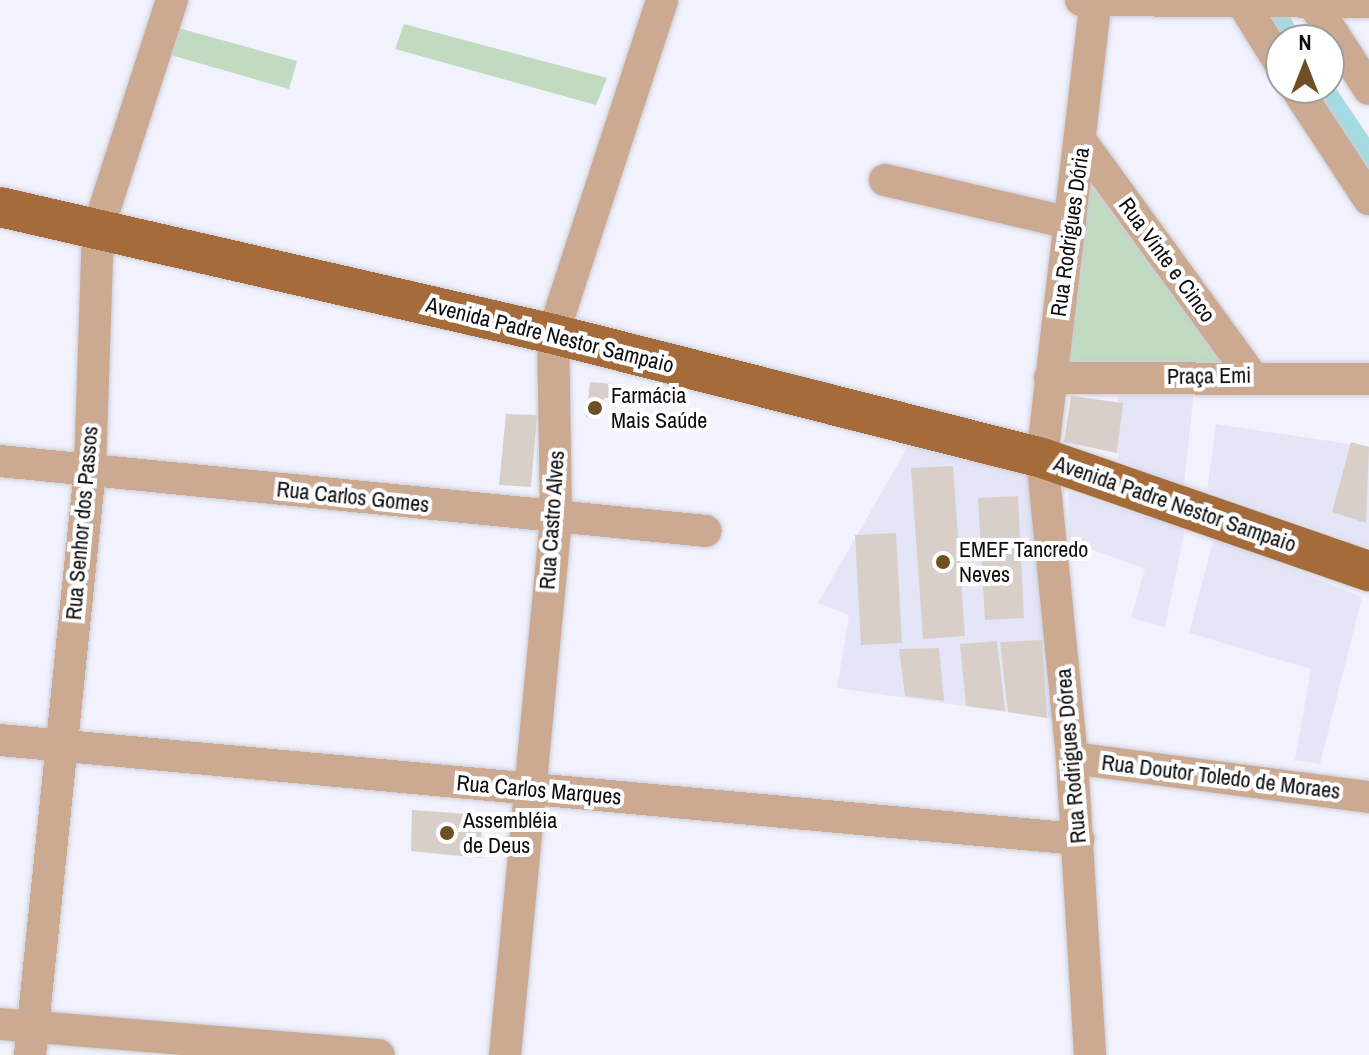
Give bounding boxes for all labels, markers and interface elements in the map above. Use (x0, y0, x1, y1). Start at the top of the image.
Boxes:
north arrow (1265, 24, 1345, 104)
text: N (1298, 27, 1312, 57)
street label: Rua Rodrigues Dória (1045, 146, 1095, 318)
street label: Rua Vinte e Cinco (1113, 193, 1221, 327)
street label: Avenida Padre Nestor Sampaio (423, 291, 677, 379)
street label: Praça Emi (1167, 362, 1251, 390)
place label: Farmácia Mais Saúde (611, 382, 707, 434)
marker: Farmácia Mais Saúde (586, 399, 604, 417)
street label: Rua Senhor dos Passos (60, 425, 104, 621)
street label: Rua Castro Alves (534, 449, 570, 591)
street label: Avenida Padre Nestor Sampaio (1050, 450, 1300, 558)
street label: Rua Carlos Gomes (275, 476, 431, 518)
place label: EMEF Tancredo Neves (959, 536, 1089, 588)
marker: EMEF Tancredo Neves (934, 553, 952, 571)
street label: Rua Rodrigues Dórea (1050, 667, 1092, 845)
street label: Rua Doutor Toledo de Moraes (1100, 749, 1342, 805)
street label: Rua Carlos Marques (455, 770, 623, 810)
place label: Assembléia de Deus (463, 807, 557, 858)
marker: Assembléia de Deus (438, 824, 456, 842)

